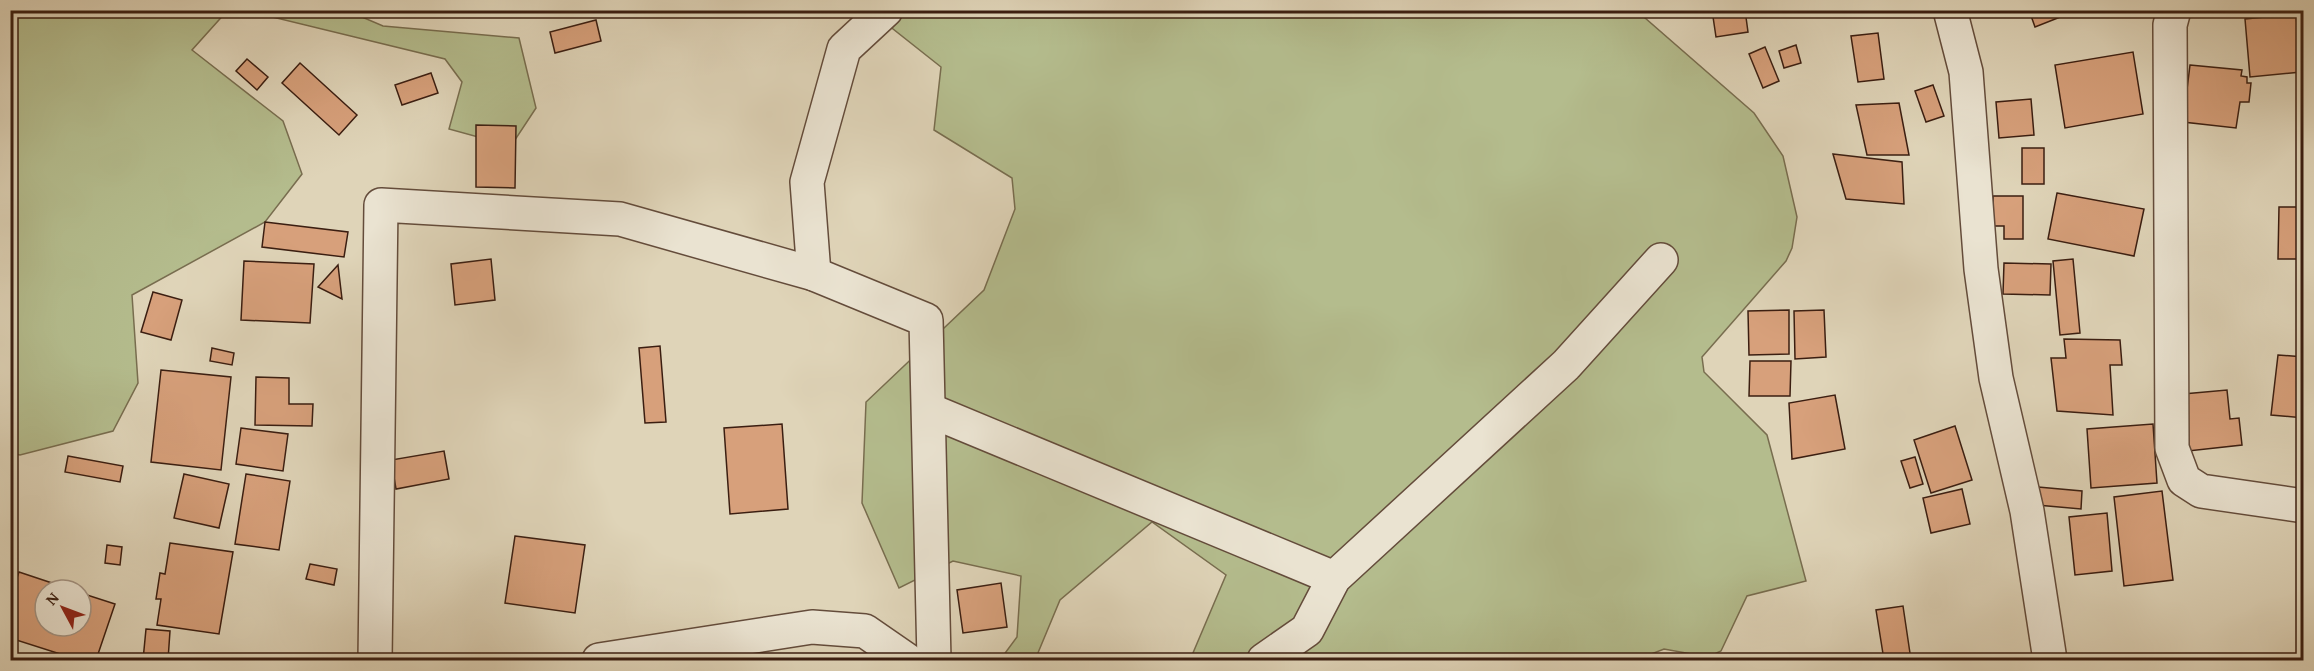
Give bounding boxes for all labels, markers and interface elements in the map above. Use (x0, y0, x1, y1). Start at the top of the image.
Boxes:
north arrow (33, 578, 93, 638)
text: N (39, 586, 64, 610)

